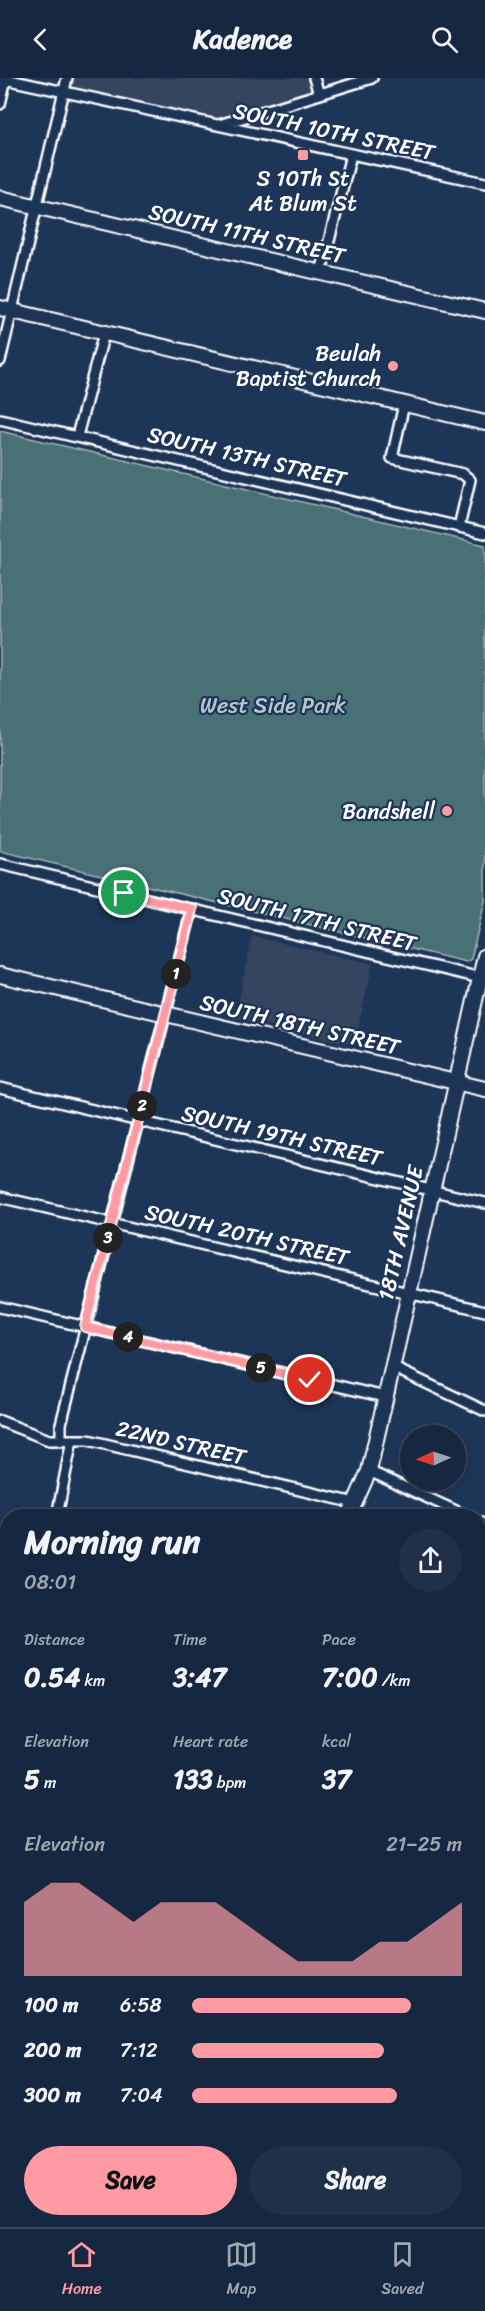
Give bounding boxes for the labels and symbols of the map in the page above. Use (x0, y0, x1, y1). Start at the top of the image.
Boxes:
street label: SOUTH 10TH STREET (230, 91, 439, 172)
marker: S 10Th St At Blum St (296, 148, 310, 162)
place label: S 10Th St At Blum St (248, 159, 357, 223)
street label: SOUTH 11TH STREET (145, 192, 350, 275)
place label: Beulah Baptist Church (236, 334, 381, 398)
marker: Beulah Baptist Church (386, 359, 400, 373)
street label: SOUTH 13TH STREET (144, 415, 351, 499)
park label: West Side Park (200, 686, 346, 725)
place label: Bandshell (342, 792, 436, 831)
marker: Bandshell (440, 804, 454, 818)
pin (98, 867, 149, 918)
street label: SOUTH 17TH STREET (213, 876, 421, 963)
pin: 1 (161, 959, 191, 989)
street label: SOUTH 18TH STREET (196, 983, 405, 1067)
pin: 2 (127, 1091, 157, 1121)
street label: SOUTH 19TH STREET (178, 1093, 387, 1178)
street label: 18TH AVENUE (366, 1160, 435, 1304)
street label: SOUTH 20TH STREET (141, 1192, 354, 1277)
pin: 3 (93, 1223, 123, 1253)
pin: 4 (113, 1322, 143, 1352)
pin: 5 (246, 1353, 276, 1383)
pin (284, 1354, 335, 1405)
street label: 22ND STREET (112, 1409, 251, 1477)
north arrow (400, 1425, 466, 1491)

